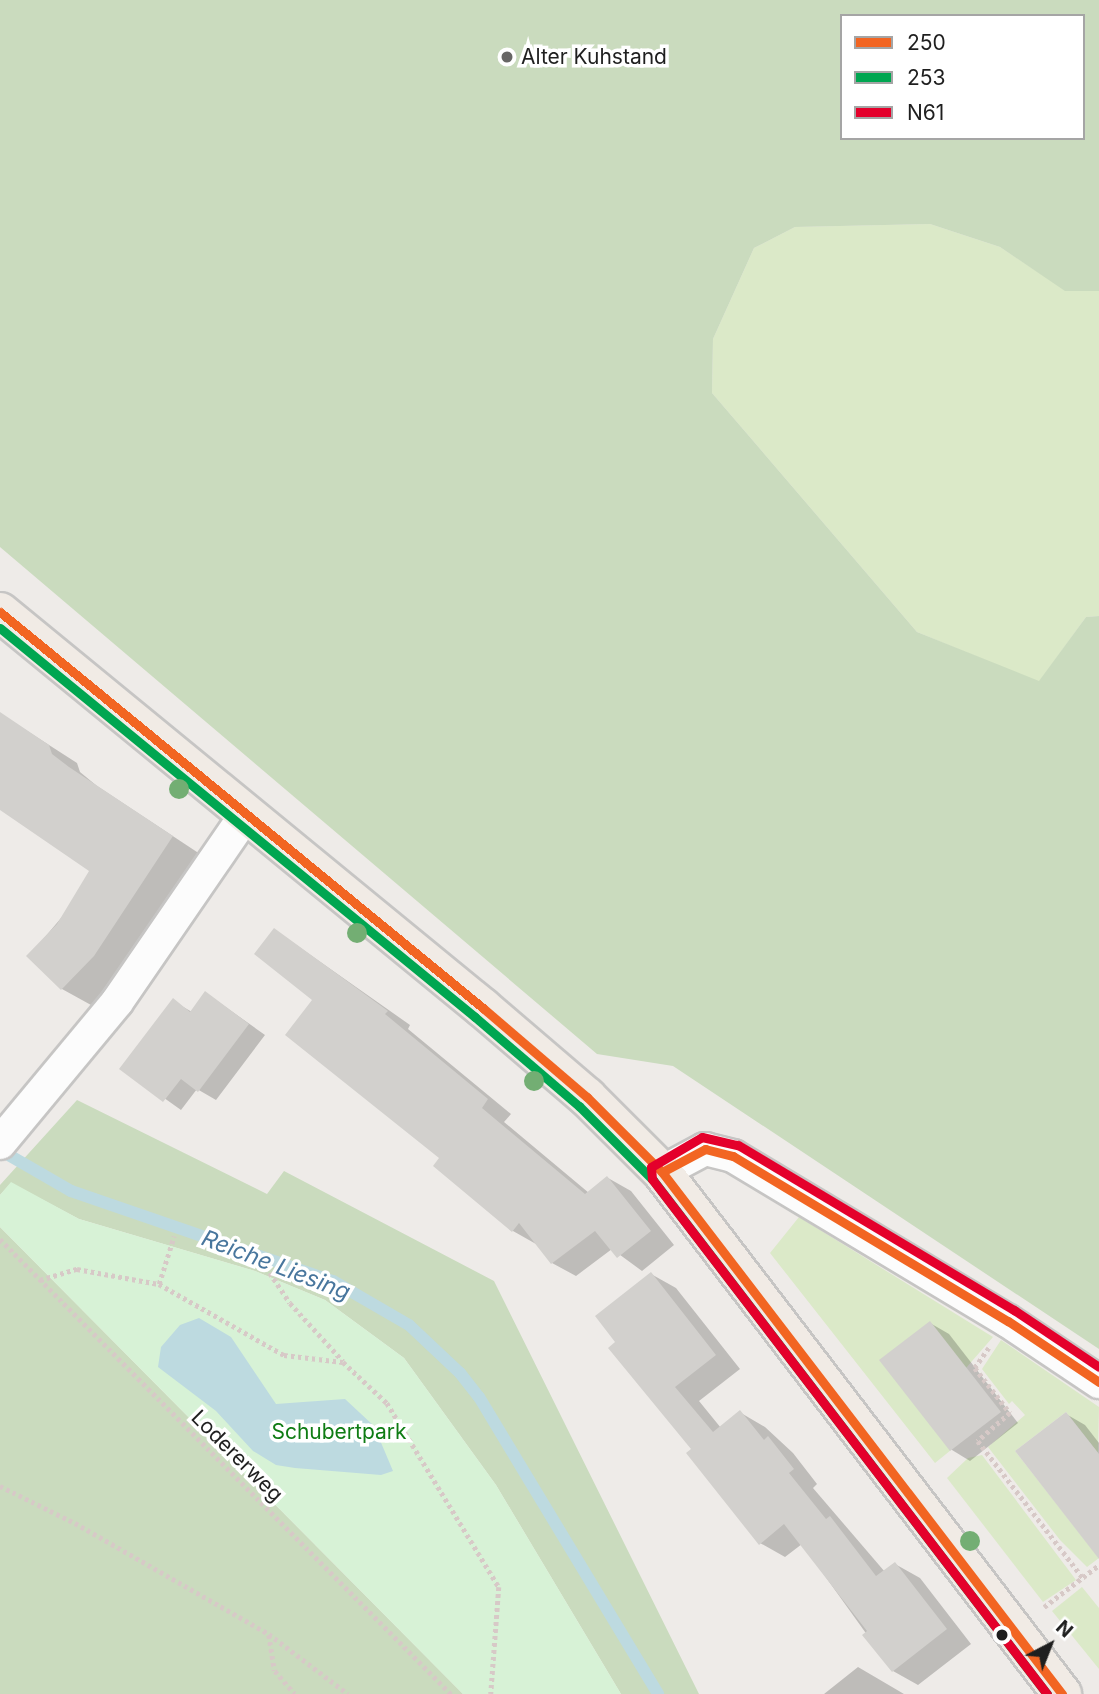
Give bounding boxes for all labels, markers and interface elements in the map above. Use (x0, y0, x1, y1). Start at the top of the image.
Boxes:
legend (840, 14, 1085, 140)
text: 250 (907, 30, 946, 55)
place label: Alter Kuhstand (521, 44, 667, 70)
marker: Alter Kuhstand (499, 49, 515, 65)
text: 253 (907, 65, 946, 90)
text: N61 (907, 100, 944, 125)
water label: Reiche Liesing (198, 1224, 354, 1306)
street label: Lodererweg (186, 1405, 288, 1507)
park label: Schubertpark (271, 1419, 407, 1445)
north arrow (1015, 1610, 1085, 1680)
text: N (1051, 1616, 1077, 1642)
unlabelled marker (995, 1628, 1009, 1642)

